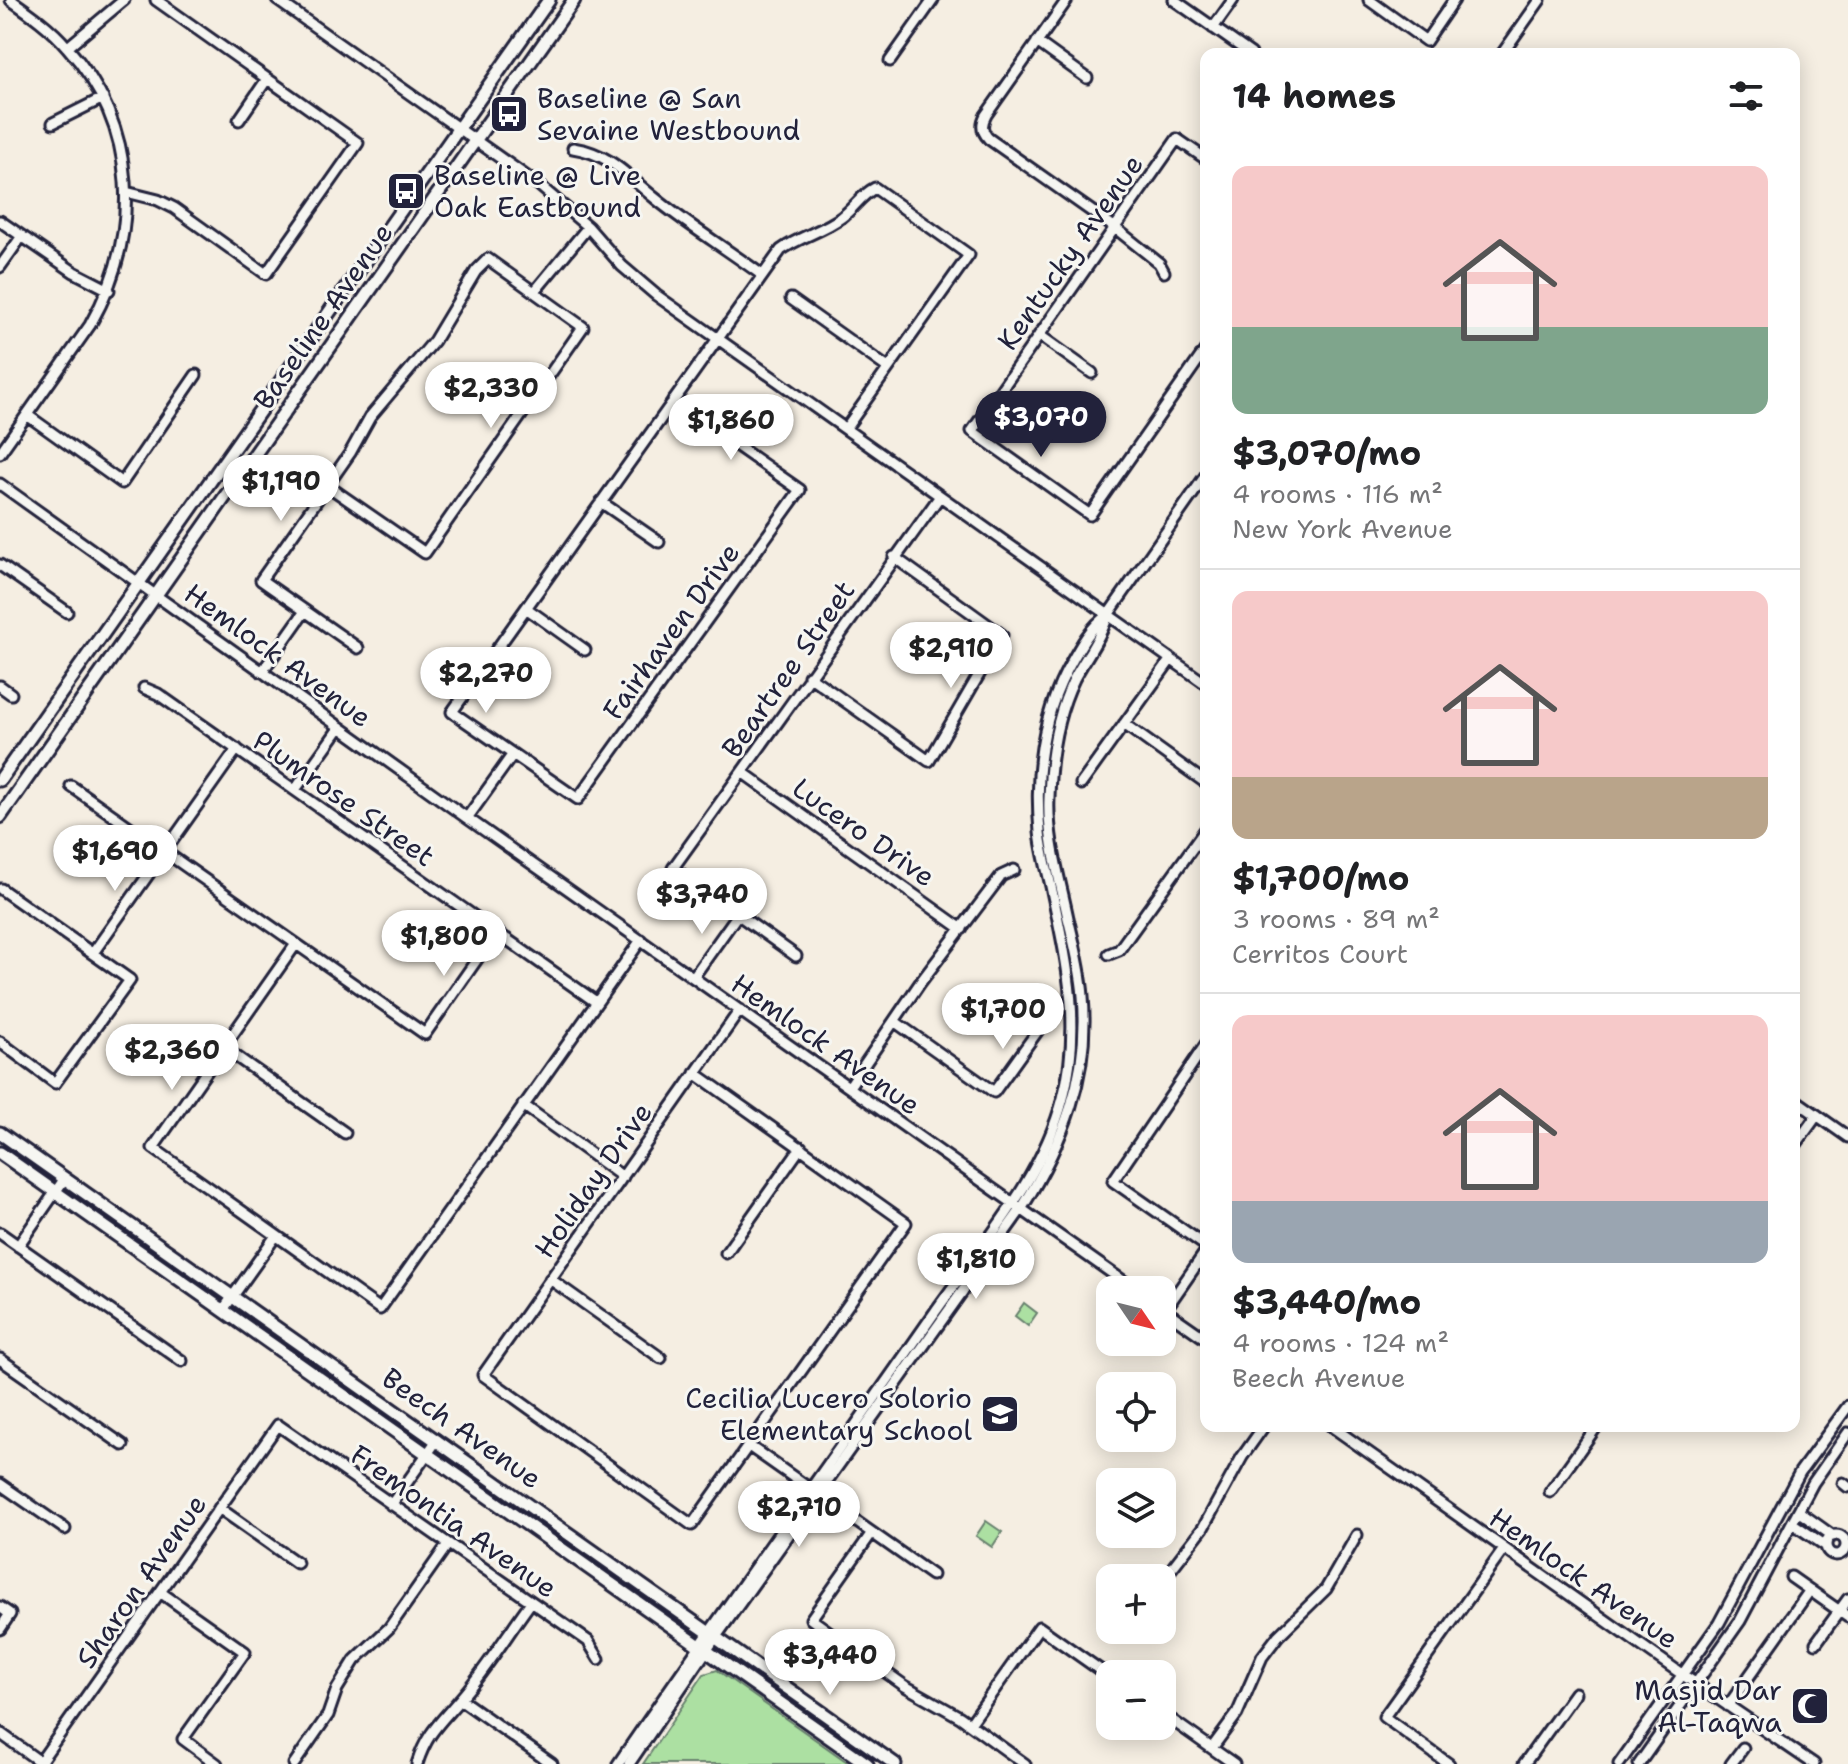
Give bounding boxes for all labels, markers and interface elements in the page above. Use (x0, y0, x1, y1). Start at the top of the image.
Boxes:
text: 14 homes (1232, 73, 1396, 119)
icon: filters (1724, 74, 1768, 118)
place label: Baseline @ San Sevaine Westbound (537, 79, 800, 149)
bus stop icon: Baseline @ San Sevaine Westbound (488, 93, 530, 135)
street label: Kentucky Avenue (988, 147, 1152, 357)
place label: Baseline @ Live Oak Eastbound (434, 156, 641, 226)
bus stop icon: Baseline @ Live Oak Eastbound (385, 170, 427, 212)
street label: Baseline Avenue (244, 215, 402, 417)
icon: home (1428, 218, 1572, 362)
pin: $2,330 (426, 362, 556, 430)
text: $2,330 (443, 370, 539, 405)
pin: $3,070 (976, 391, 1106, 459)
pin: $1,860 (666, 394, 796, 462)
text: $3,070 (993, 399, 1089, 434)
text: $1,860 (687, 402, 775, 437)
text: $3,070/mo (1232, 430, 1421, 476)
pin: $1,190 (216, 455, 346, 523)
text: $1,190 (241, 463, 321, 498)
text: 4 rooms · 116 m² (1232, 476, 1443, 511)
text: New York Avenue (1232, 511, 1453, 546)
street label: Fairhaven Drive (594, 535, 748, 727)
street label: Beartree Street (713, 573, 863, 765)
street label: Hemlock Avenue (177, 574, 379, 736)
pin: $2,910 (886, 622, 1016, 690)
text: $2,910 (908, 630, 994, 665)
icon: home (1428, 643, 1572, 787)
pin: $2,270 (421, 647, 551, 715)
text: $2,270 (438, 655, 534, 690)
street label: Plumrose Street (246, 721, 442, 875)
street label: Lucero Drive (785, 769, 943, 895)
pin: $1,690 (50, 825, 180, 893)
text: $1,690 (71, 833, 159, 868)
text: $1,700/mo (1232, 855, 1410, 901)
pin: $3,740 (637, 868, 767, 936)
text: $3,740 (655, 876, 749, 911)
text: 3 rooms · 89 m² (1232, 901, 1440, 936)
pin: $1,800 (379, 910, 509, 978)
text: $1,800 (400, 918, 488, 953)
text: Cerritos Court (1232, 936, 1408, 971)
street label: Hemlock Avenue (724, 965, 928, 1123)
pin: $1,700 (938, 983, 1068, 1051)
text: $1,700 (960, 991, 1046, 1026)
pin: $2,360 (107, 1024, 237, 1092)
text: $2,360 (124, 1032, 220, 1067)
icon: home (1428, 1067, 1572, 1211)
street label: Holiday Drive (525, 1095, 661, 1265)
pin: $1,810 (911, 1233, 1041, 1301)
text: $1,810 (935, 1241, 1017, 1276)
north arrow (1096, 1276, 1176, 1356)
map controls (1096, 1276, 1176, 1740)
text: $3,440/mo (1232, 1279, 1421, 1325)
text: 4 rooms · 124 m² (1232, 1325, 1449, 1360)
street label: Beech Avenue (375, 1359, 549, 1497)
text: Beech Avenue (1232, 1360, 1406, 1395)
button: locate (1096, 1372, 1176, 1452)
place label: Cecilia Lucero Solorio Elementary School (685, 1379, 973, 1449)
school or university icon: Cecilia Lucero Solorio Elementary School (979, 1393, 1021, 1435)
street label: Fremontia Avenue (343, 1435, 565, 1607)
button: layers (1096, 1468, 1176, 1548)
pin: $2,710 (734, 1481, 864, 1549)
street label: Sharon Avenue (67, 1487, 215, 1675)
text: $2,710 (756, 1489, 842, 1524)
street label: Hemlock Avenue (1482, 1499, 1686, 1657)
button: + (1096, 1564, 1176, 1644)
pin: $3,440 (765, 1629, 895, 1697)
text: $3,440 (782, 1637, 878, 1672)
button: − (1096, 1660, 1176, 1740)
place label: Masjid Dar Al-Taqwa (1634, 1671, 1782, 1741)
mosque icon: Masjid Dar Al-Taqwa (1789, 1685, 1831, 1727)

